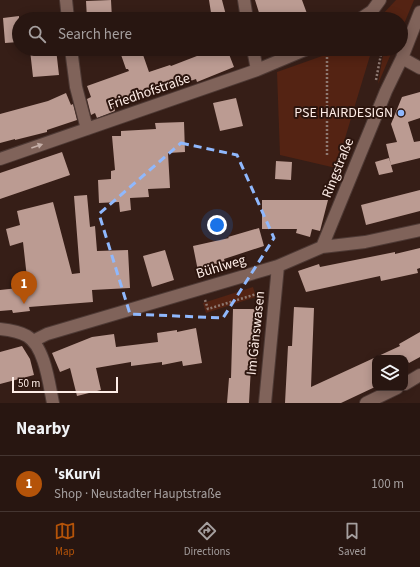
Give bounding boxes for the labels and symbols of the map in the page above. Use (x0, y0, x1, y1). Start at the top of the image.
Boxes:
street label: Friedhofstraße (105, 69, 193, 115)
place label: PSE HAIRDESIGN (294, 103, 393, 123)
marker: PSE HAIRDESIGN (396, 108, 406, 118)
street label: Ringstraße (317, 135, 359, 201)
one-way arrow (31, 143, 43, 149)
your location (207, 215, 227, 235)
street label: Bühlweg (194, 250, 248, 284)
pin: 1 (11, 271, 37, 304)
street label: Im Gänswasen (242, 290, 270, 376)
scale bar (12, 375, 118, 394)

